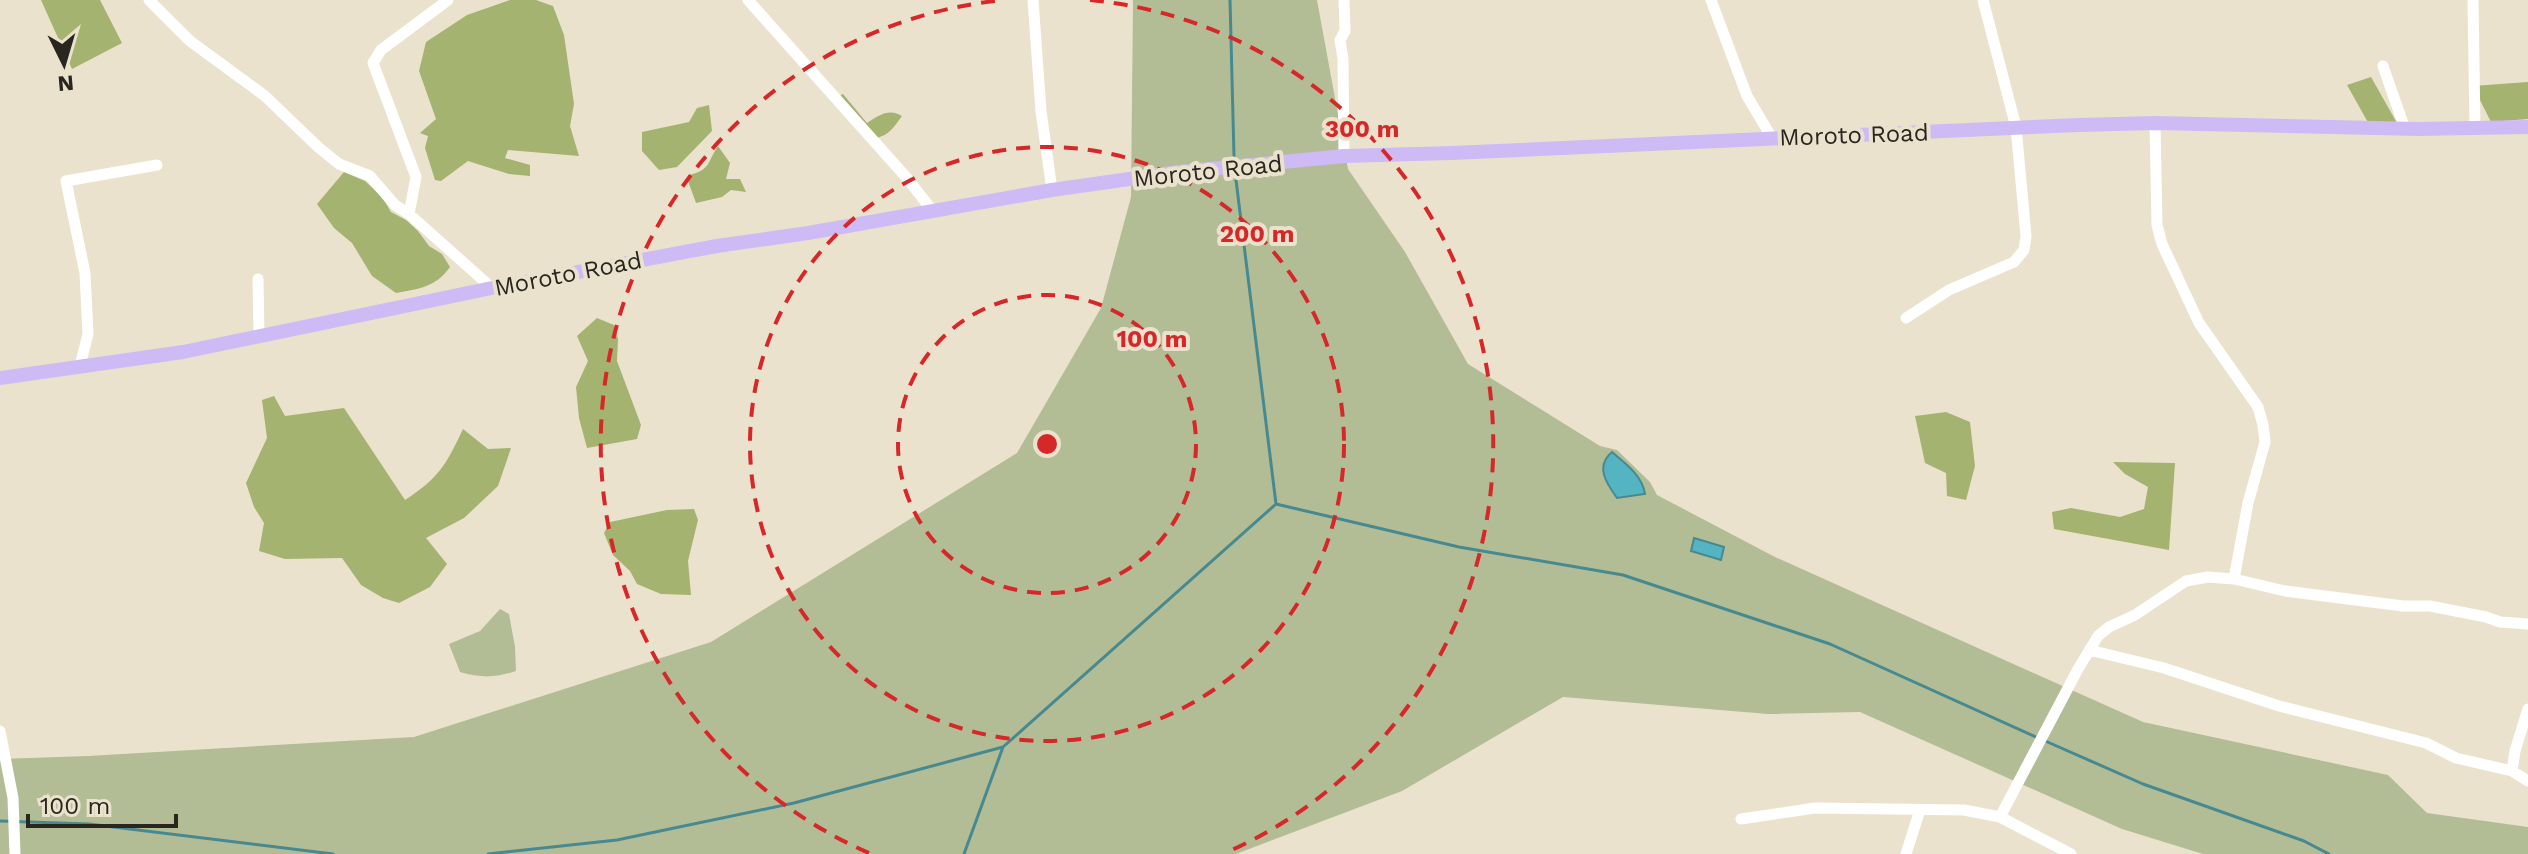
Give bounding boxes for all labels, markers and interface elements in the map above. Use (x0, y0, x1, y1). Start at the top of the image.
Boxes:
north arrow (24, 24, 104, 104)
text: N (56, 70, 75, 97)
text: 300 m (1325, 115, 1399, 143)
street label: Moroto Road (1779, 118, 1929, 152)
street label: Moroto Road (1132, 149, 1284, 193)
text: 200 m (1220, 220, 1294, 248)
street label: Moroto Road (492, 246, 644, 302)
text: 100 m (1117, 325, 1187, 353)
centre of rings (1033, 430, 1061, 458)
scale bar (28, 778, 176, 828)
text: 100 m (40, 792, 110, 820)

